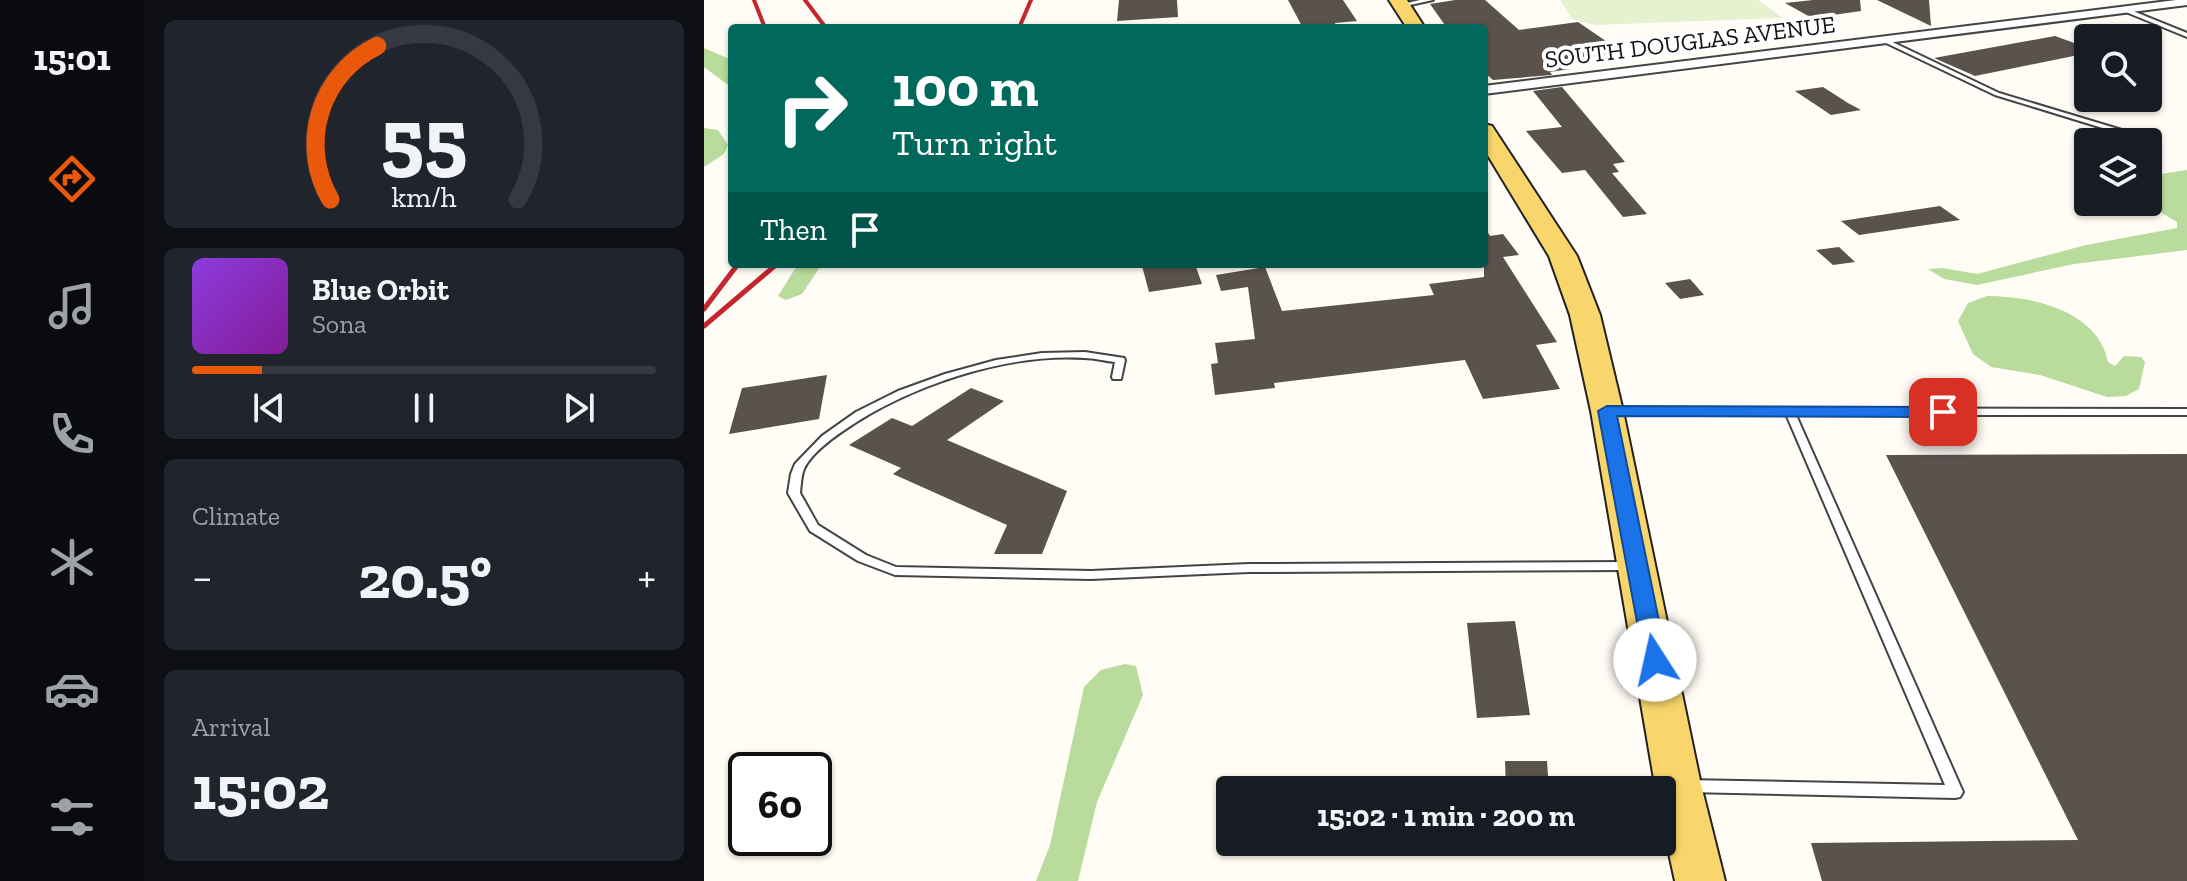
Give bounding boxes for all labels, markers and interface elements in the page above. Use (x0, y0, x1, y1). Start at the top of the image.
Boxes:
street label: SOUTH DOUGLAS AVENUE (1543, 9, 1837, 74)
map controls (2074, 24, 2162, 216)
button: search (2074, 24, 2162, 112)
text: 15:01 (33, 36, 111, 79)
text: 100 m (892, 53, 1039, 120)
icon: right (760, 56, 864, 160)
text: 55 (381, 87, 467, 187)
text: Turn right (892, 121, 1057, 164)
button: layers (2074, 128, 2162, 216)
icon: directions (44, 151, 100, 207)
text: km/h (391, 180, 457, 214)
icon: arrive (843, 208, 887, 252)
text: Then (760, 212, 827, 248)
text: Blue Orbit (312, 272, 449, 308)
icon: music (44, 278, 100, 334)
text: Sona (312, 308, 367, 340)
pin (1909, 378, 1977, 446)
icon: previous (247, 386, 291, 430)
icon: pause (402, 386, 446, 430)
icon: next (557, 386, 601, 430)
icon: arrive (1921, 390, 1965, 434)
icon: phone (44, 406, 100, 462)
text: Climate (192, 500, 280, 532)
icon: climate (44, 534, 100, 590)
text: 20.5° (358, 541, 492, 613)
text: − (192, 550, 213, 603)
text: + (637, 550, 656, 603)
position arrow (1613, 618, 1697, 702)
icon: car (44, 661, 100, 717)
text: Arrival (192, 711, 270, 743)
text: 15:02 (192, 752, 329, 824)
speed limit sign: 60 (728, 752, 832, 856)
icon: filters (44, 789, 100, 845)
text: 15:02 · 1 min · 200 m (1317, 798, 1575, 834)

